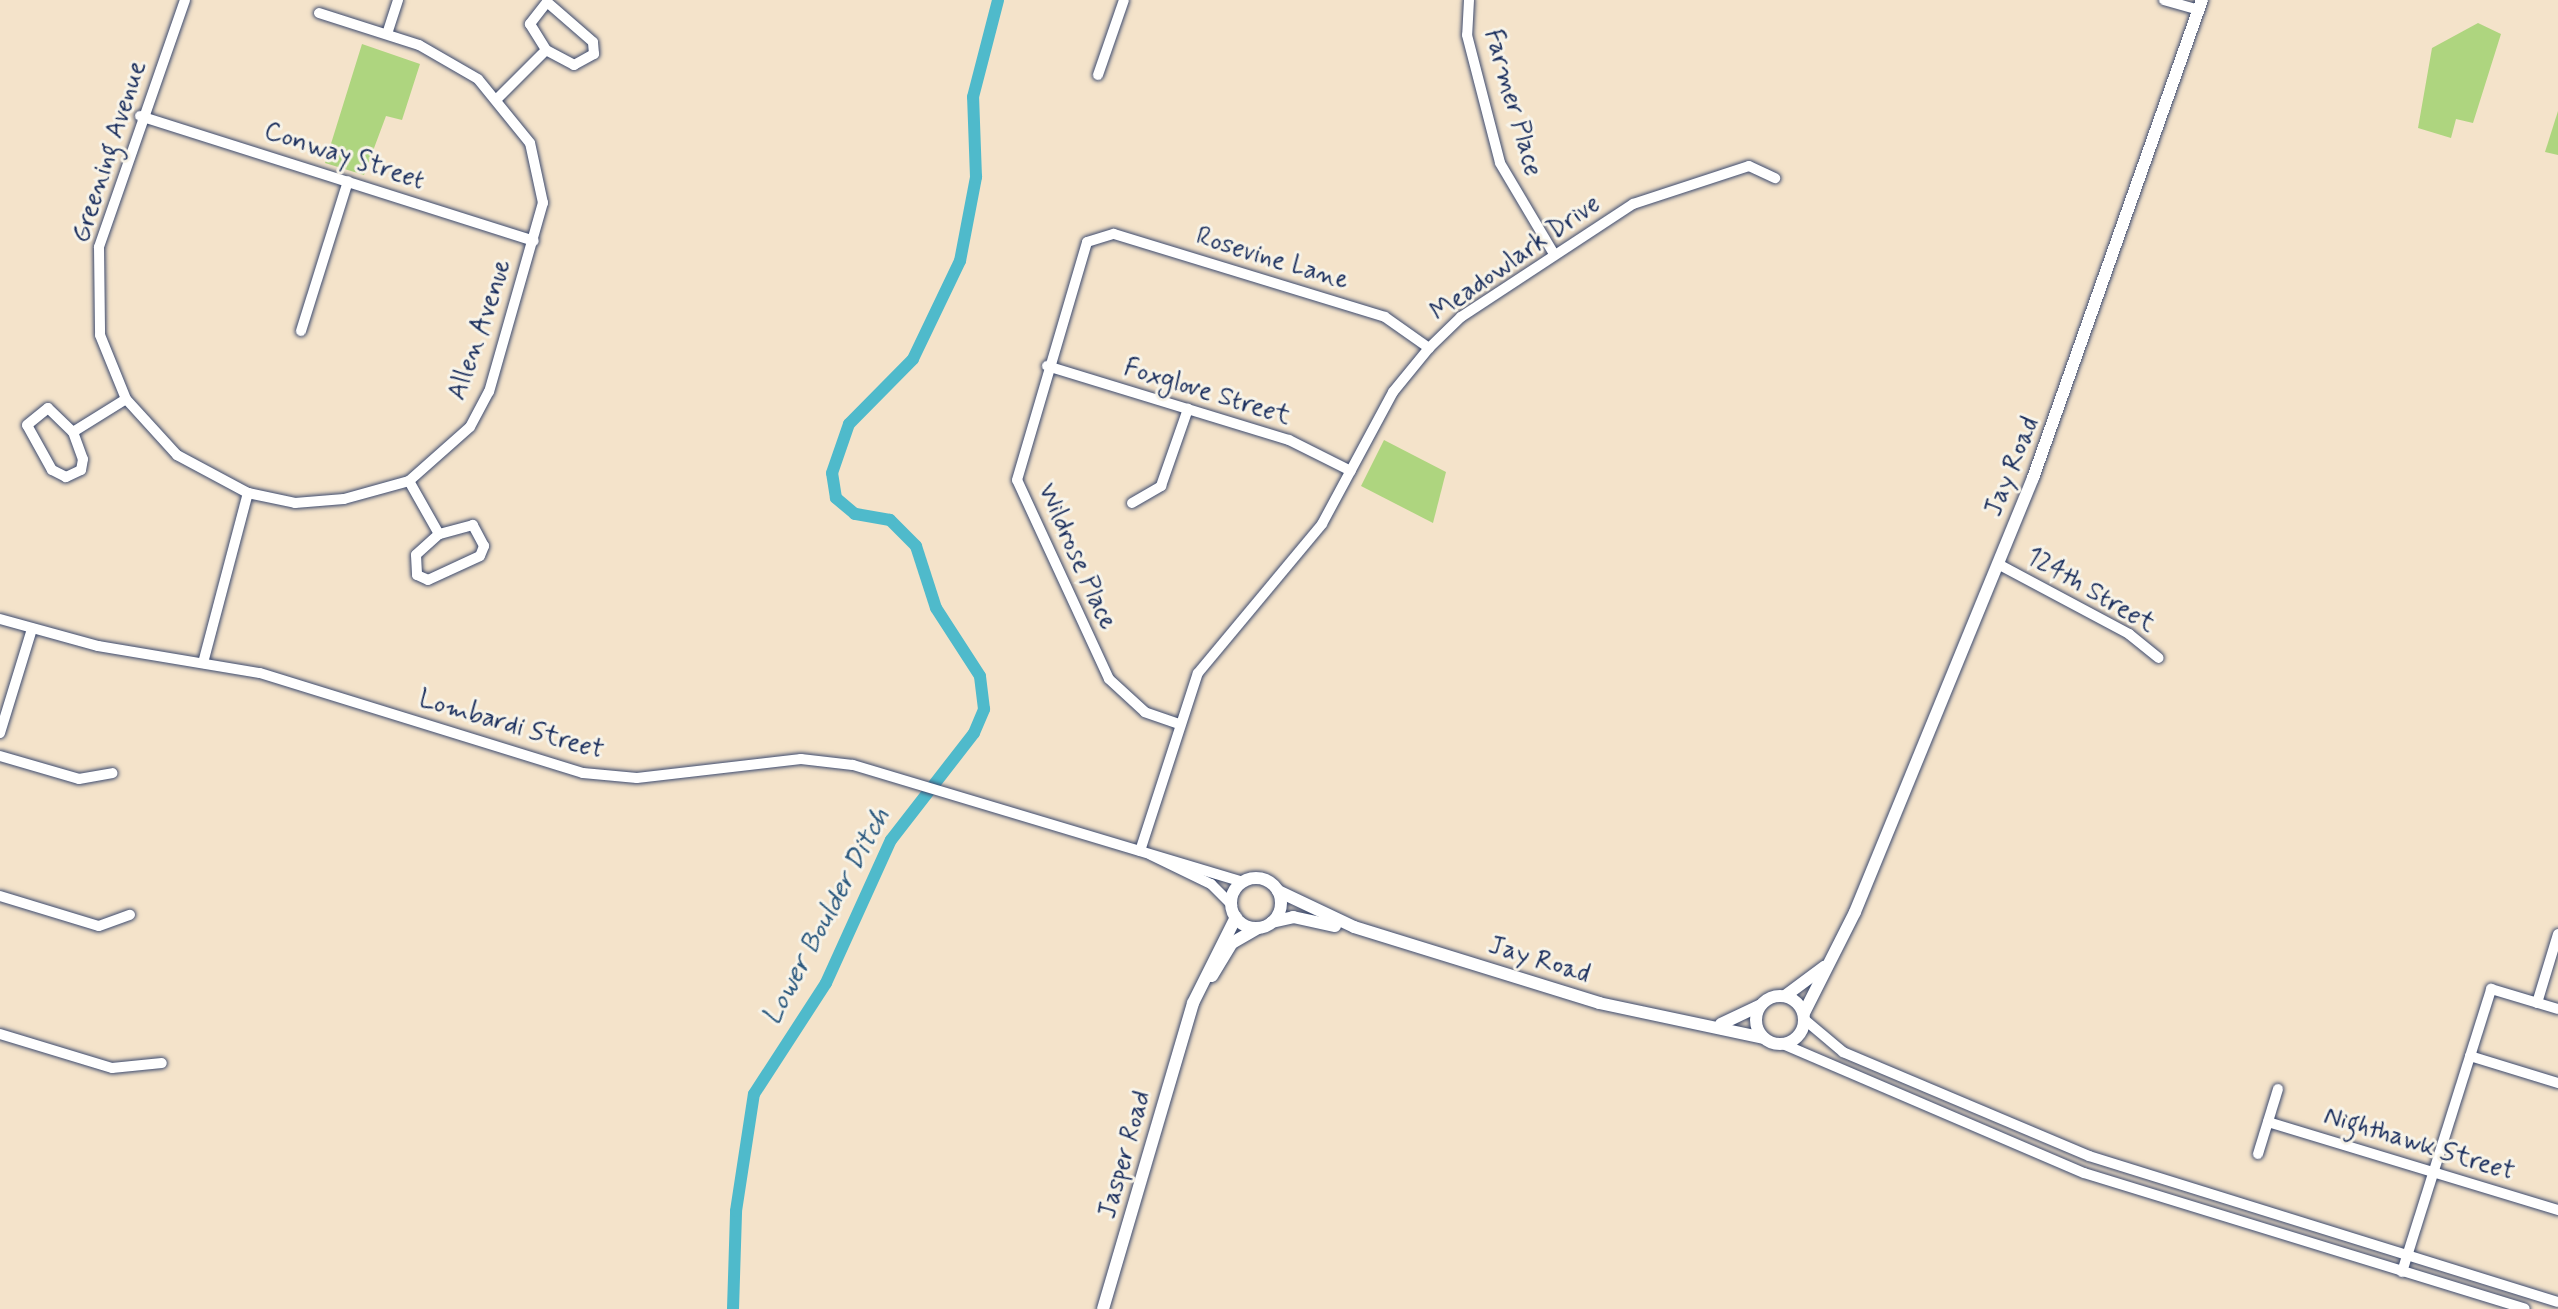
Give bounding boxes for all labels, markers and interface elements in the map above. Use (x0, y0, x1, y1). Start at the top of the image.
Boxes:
street label: Farmer Place (1476, 26, 1548, 180)
street label: Greening Avenue (66, 56, 154, 248)
street label: Conway Street (258, 116, 430, 198)
street label: Meadowlark Drive (1425, 189, 1607, 329)
street label: Rosevine Lane (1193, 222, 1351, 298)
street label: Allen Avenue (442, 253, 520, 407)
street label: Foxglove Street (1120, 353, 1294, 433)
street label: Jay Road (1980, 414, 2046, 520)
street label: Wildrose Place (1029, 478, 1123, 636)
street label: 124th Street (2020, 541, 2160, 641)
street label: Lombardi Street (416, 685, 606, 767)
water label: Lower Boulder Ditch (756, 804, 898, 1030)
street label: Jay Road (1486, 931, 1592, 991)
street label: Jasper Road (1093, 1087, 1159, 1223)
street label: Nighthawk Street (2320, 1101, 2518, 1189)

